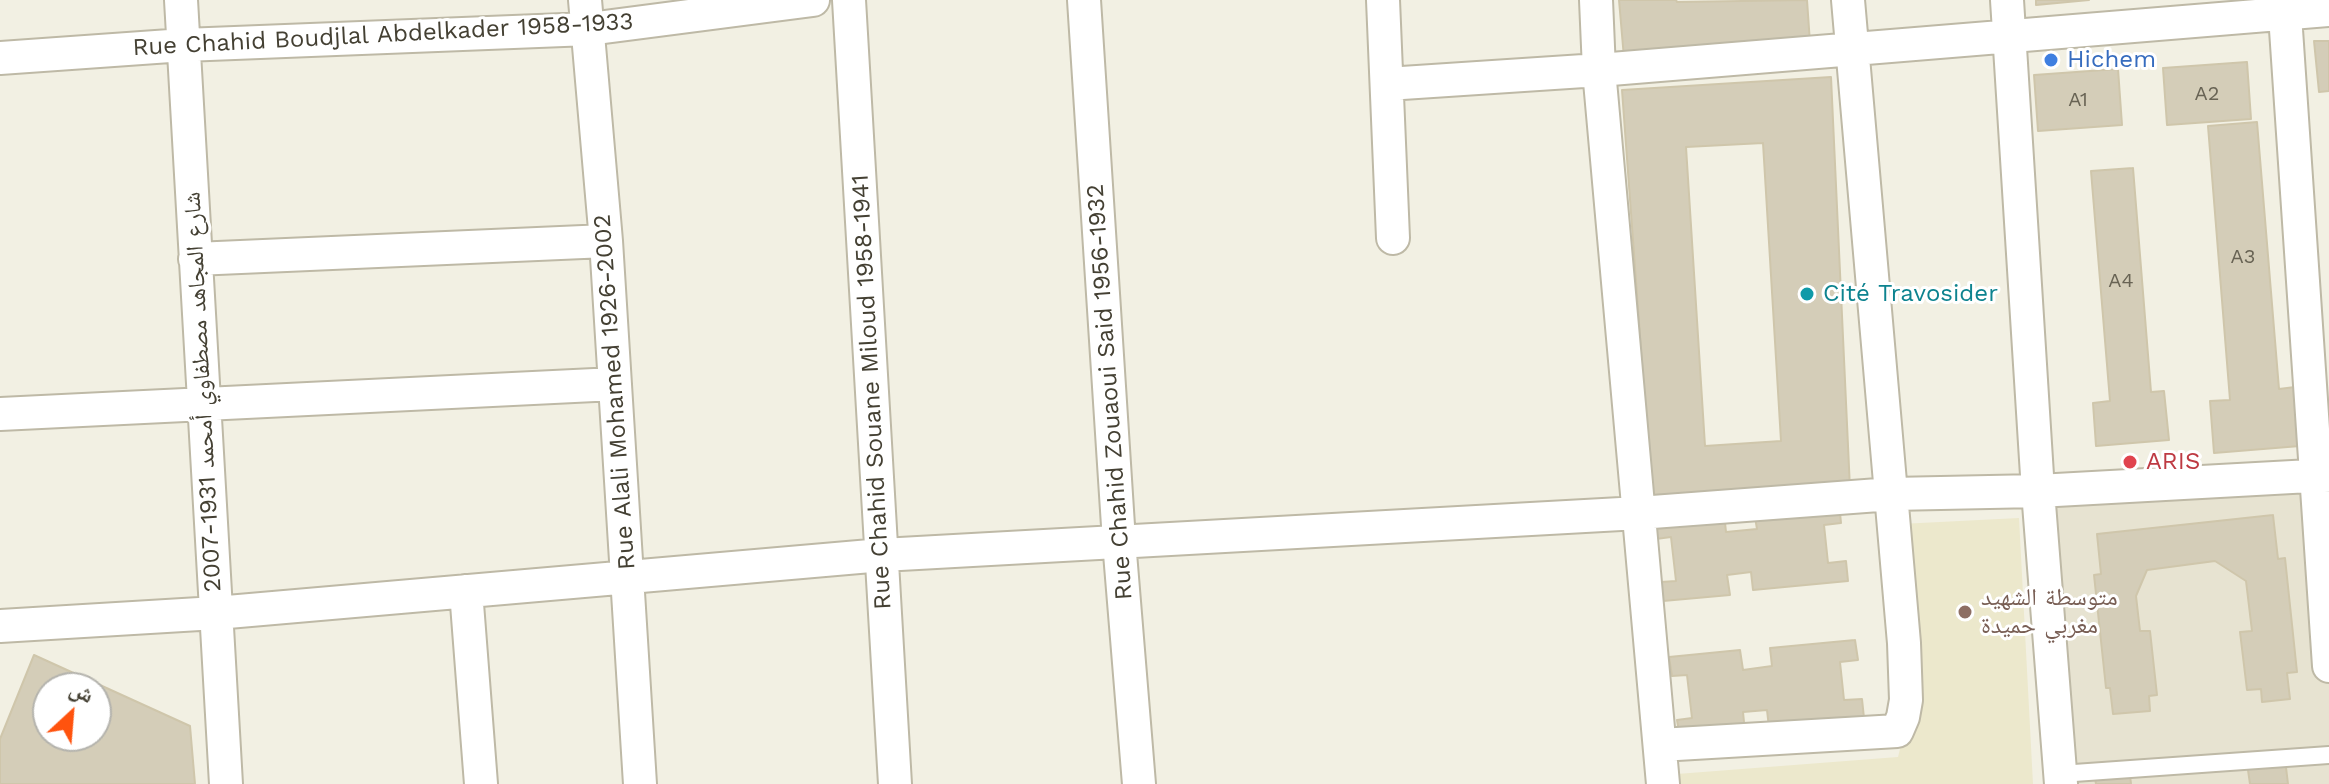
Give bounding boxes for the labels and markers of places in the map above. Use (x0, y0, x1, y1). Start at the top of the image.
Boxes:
place label: Hichem (2067, 46, 2156, 74)
marker: Hichem (2042, 51, 2060, 69)
place label: Cité Travosider (1823, 280, 1998, 308)
marker: Cité Travosider (1798, 285, 1816, 303)
place label: ARIS (2146, 448, 2200, 476)
marker: ARIS (2121, 453, 2139, 471)
place label: متوسطة الشهيد مغربي حميدة (1981, 584, 2118, 640)
marker: متوسطة الشهيد مغربي حميدة (1956, 603, 1974, 621)

